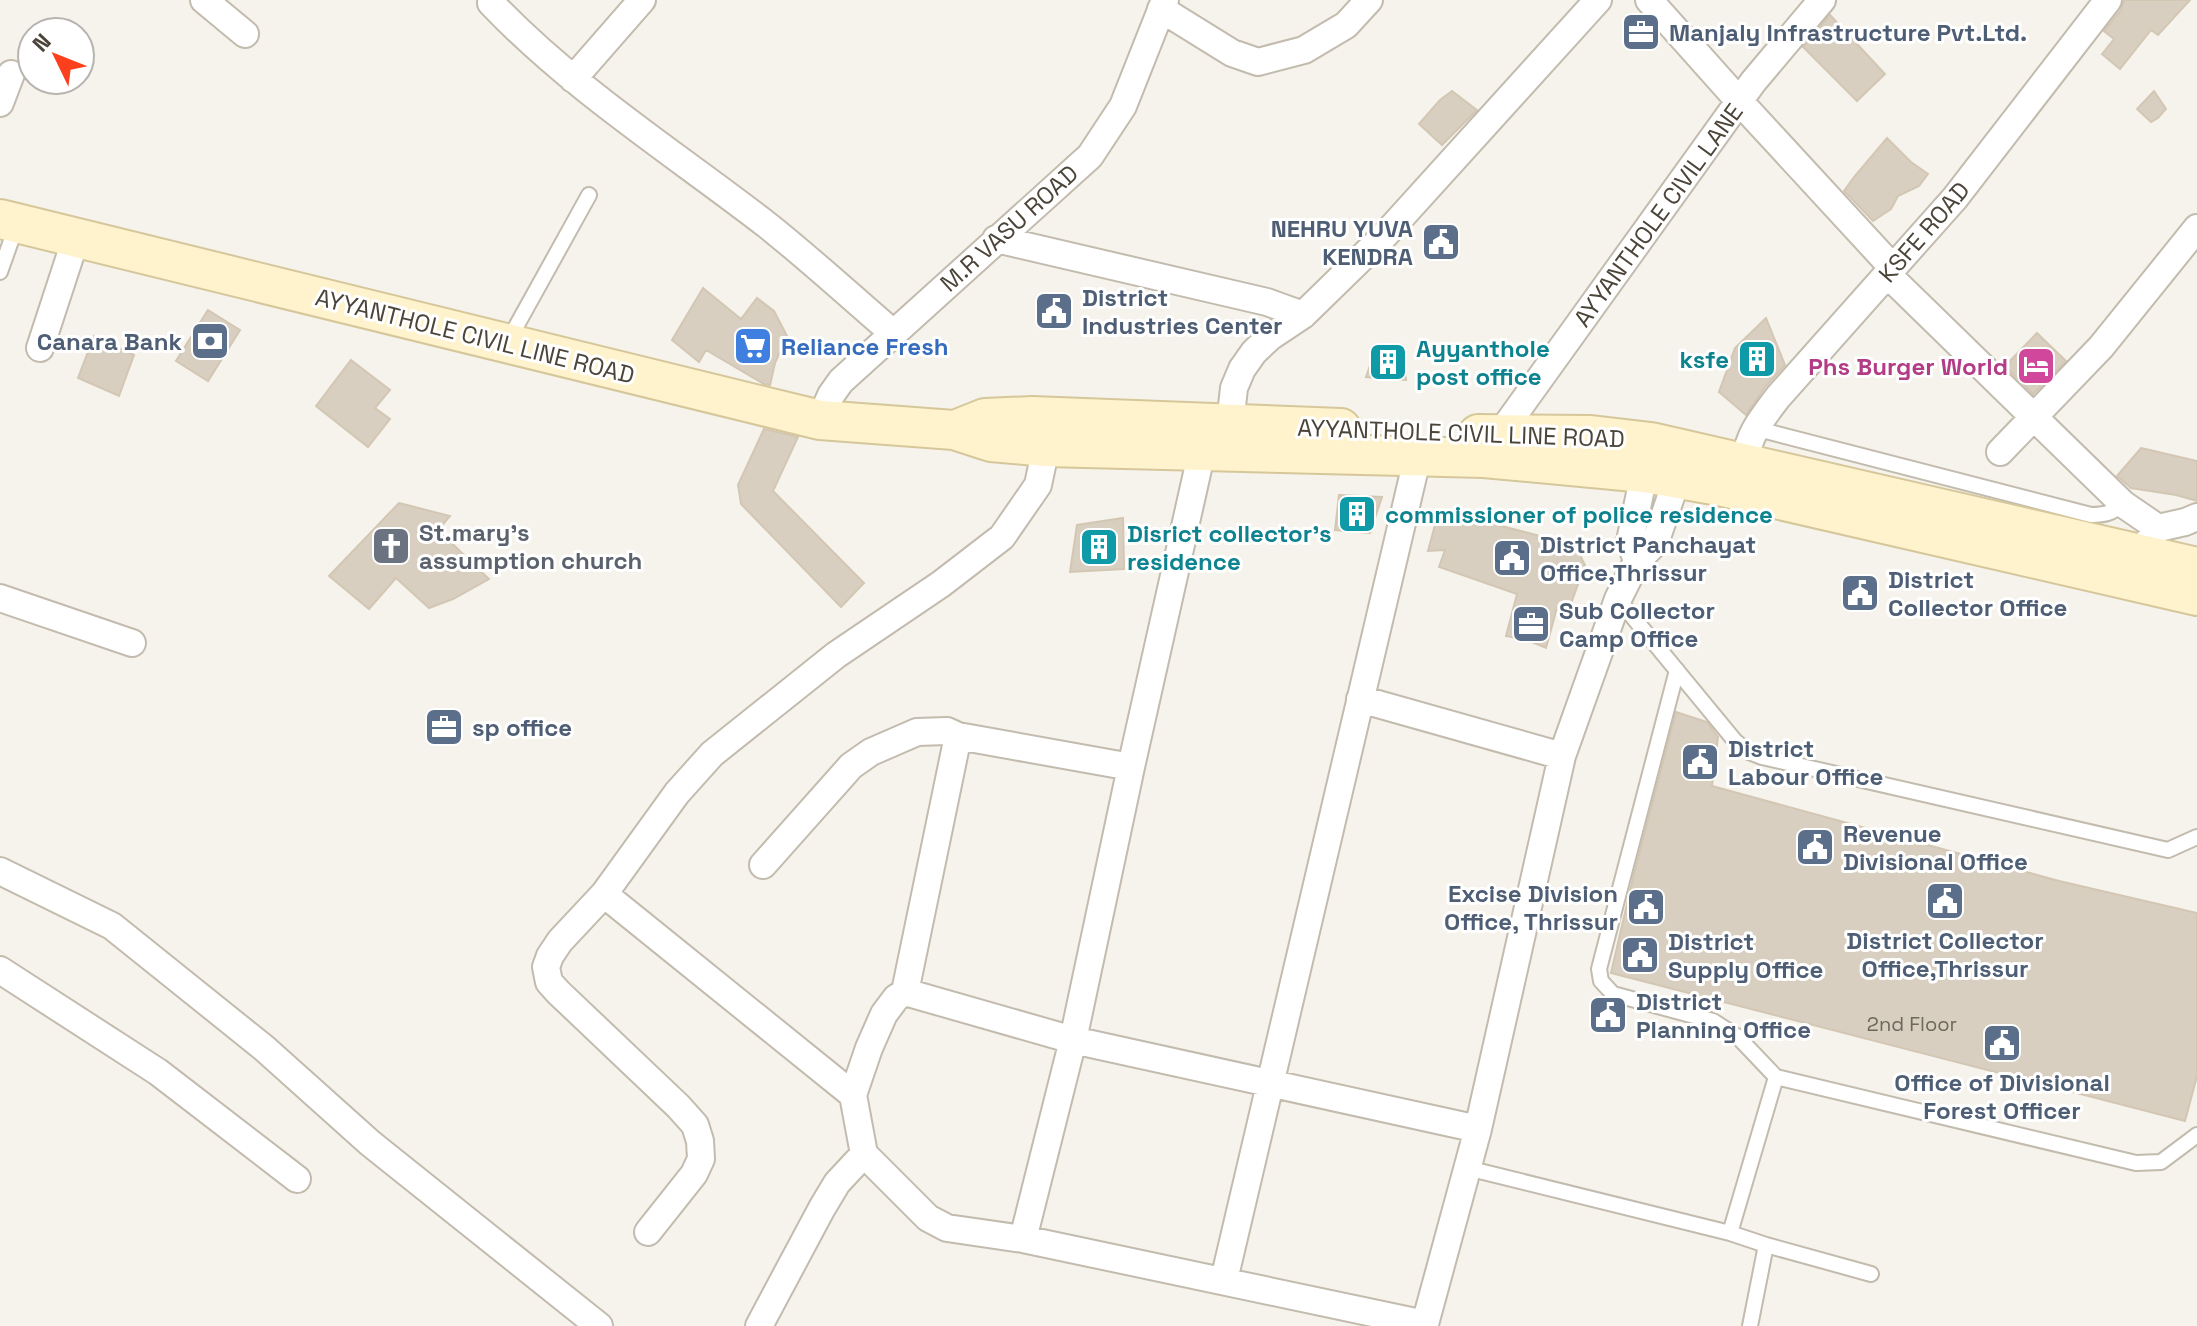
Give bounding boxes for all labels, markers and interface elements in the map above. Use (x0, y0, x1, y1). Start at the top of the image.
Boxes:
office icon: Manjaly Infrastructure Pvt.Ltd. (1620, 11, 1662, 53)
north arrow (16, 16, 96, 96)
place label: Manjaly Infrastructure Pvt.Ltd. (1669, 17, 2027, 48)
text: N (26, 27, 57, 57)
street label: AYYANTHOLE CIVIL LANE (1566, 97, 1750, 333)
street label: M.R VASU ROAD (933, 158, 1085, 298)
street label: KSFE ROAD (1872, 175, 1976, 289)
place label: NEHRU YUVA KENDRA (1271, 213, 1413, 272)
public building icon: NEHRU YUVA KENDRA (1420, 221, 1462, 263)
street label: AYYANTHOLE CIVIL LINE ROAD (312, 281, 638, 391)
place label: District Industries Center (1082, 282, 1283, 341)
public building icon: District Industries Center (1033, 290, 1075, 332)
bank icon: Canara Bank (189, 320, 231, 362)
supermarket icon: Reliance Fresh (732, 325, 774, 367)
place label: Canara Bank (37, 326, 182, 357)
place label: Reliance Fresh (781, 331, 949, 362)
place label: Ayyanthole post office (1416, 333, 1550, 392)
building icon: ksfe (1736, 338, 1778, 380)
building icon: Ayyanthole post office (1367, 341, 1409, 383)
place label: ksfe (1680, 344, 1729, 375)
hotel icon: Phs Burger World (2015, 345, 2057, 387)
place label: Phs Burger World (1808, 351, 2008, 382)
street label: AYYANTHOLE CIVIL LINE ROAD (1297, 412, 1625, 454)
building icon: commissioner of police residence (1336, 493, 1378, 535)
place label: commissioner of police residence (1385, 499, 1773, 530)
place label: St.mary's assumption church (419, 517, 642, 576)
place label: Disrict collector's residence (1127, 518, 1332, 577)
church icon: St.mary's assumption church (370, 525, 412, 567)
building icon: Disrict collector's residence (1078, 526, 1120, 568)
place label: District Panchayat Office,Thrissur (1540, 529, 1756, 588)
public building icon: District Panchayat Office,Thrissur (1491, 537, 1533, 579)
place label: District Collector Office (1888, 564, 2067, 623)
public building icon: District Collector Office (1839, 572, 1881, 614)
place label: Sub Collector Camp Office (1559, 595, 1715, 654)
office icon: Sub Collector Camp Office (1510, 603, 1552, 645)
office icon: sp office (423, 706, 465, 748)
place label: sp office (472, 712, 572, 743)
place label: District Labour Office (1728, 733, 1883, 792)
public building icon: District Labour Office (1679, 741, 1721, 783)
place label: Revenue Divisional Office (1843, 818, 2028, 877)
public building icon: Revenue Divisional Office (1794, 826, 1836, 868)
place label: Excise Division Office, Thrissur (1444, 878, 1618, 937)
public building icon: District Collector Office,Thrissur (1924, 880, 1966, 922)
public building icon: Excise Division Office, Thrissur (1625, 886, 1667, 928)
place label: District Collector Office,Thrissur (1846, 925, 2044, 984)
place label: District Supply Office (1668, 926, 1823, 985)
public building icon: District Supply Office (1619, 934, 1661, 976)
place label: District Planning Office (1636, 986, 1811, 1045)
public building icon: District Planning Office (1587, 994, 1629, 1036)
house number: 2nd Floor (1867, 1011, 1957, 1037)
public building icon: Office of Divisional Forest Officer (1981, 1022, 2023, 1064)
place label: Office of Divisional Forest Officer (1894, 1067, 2110, 1126)

